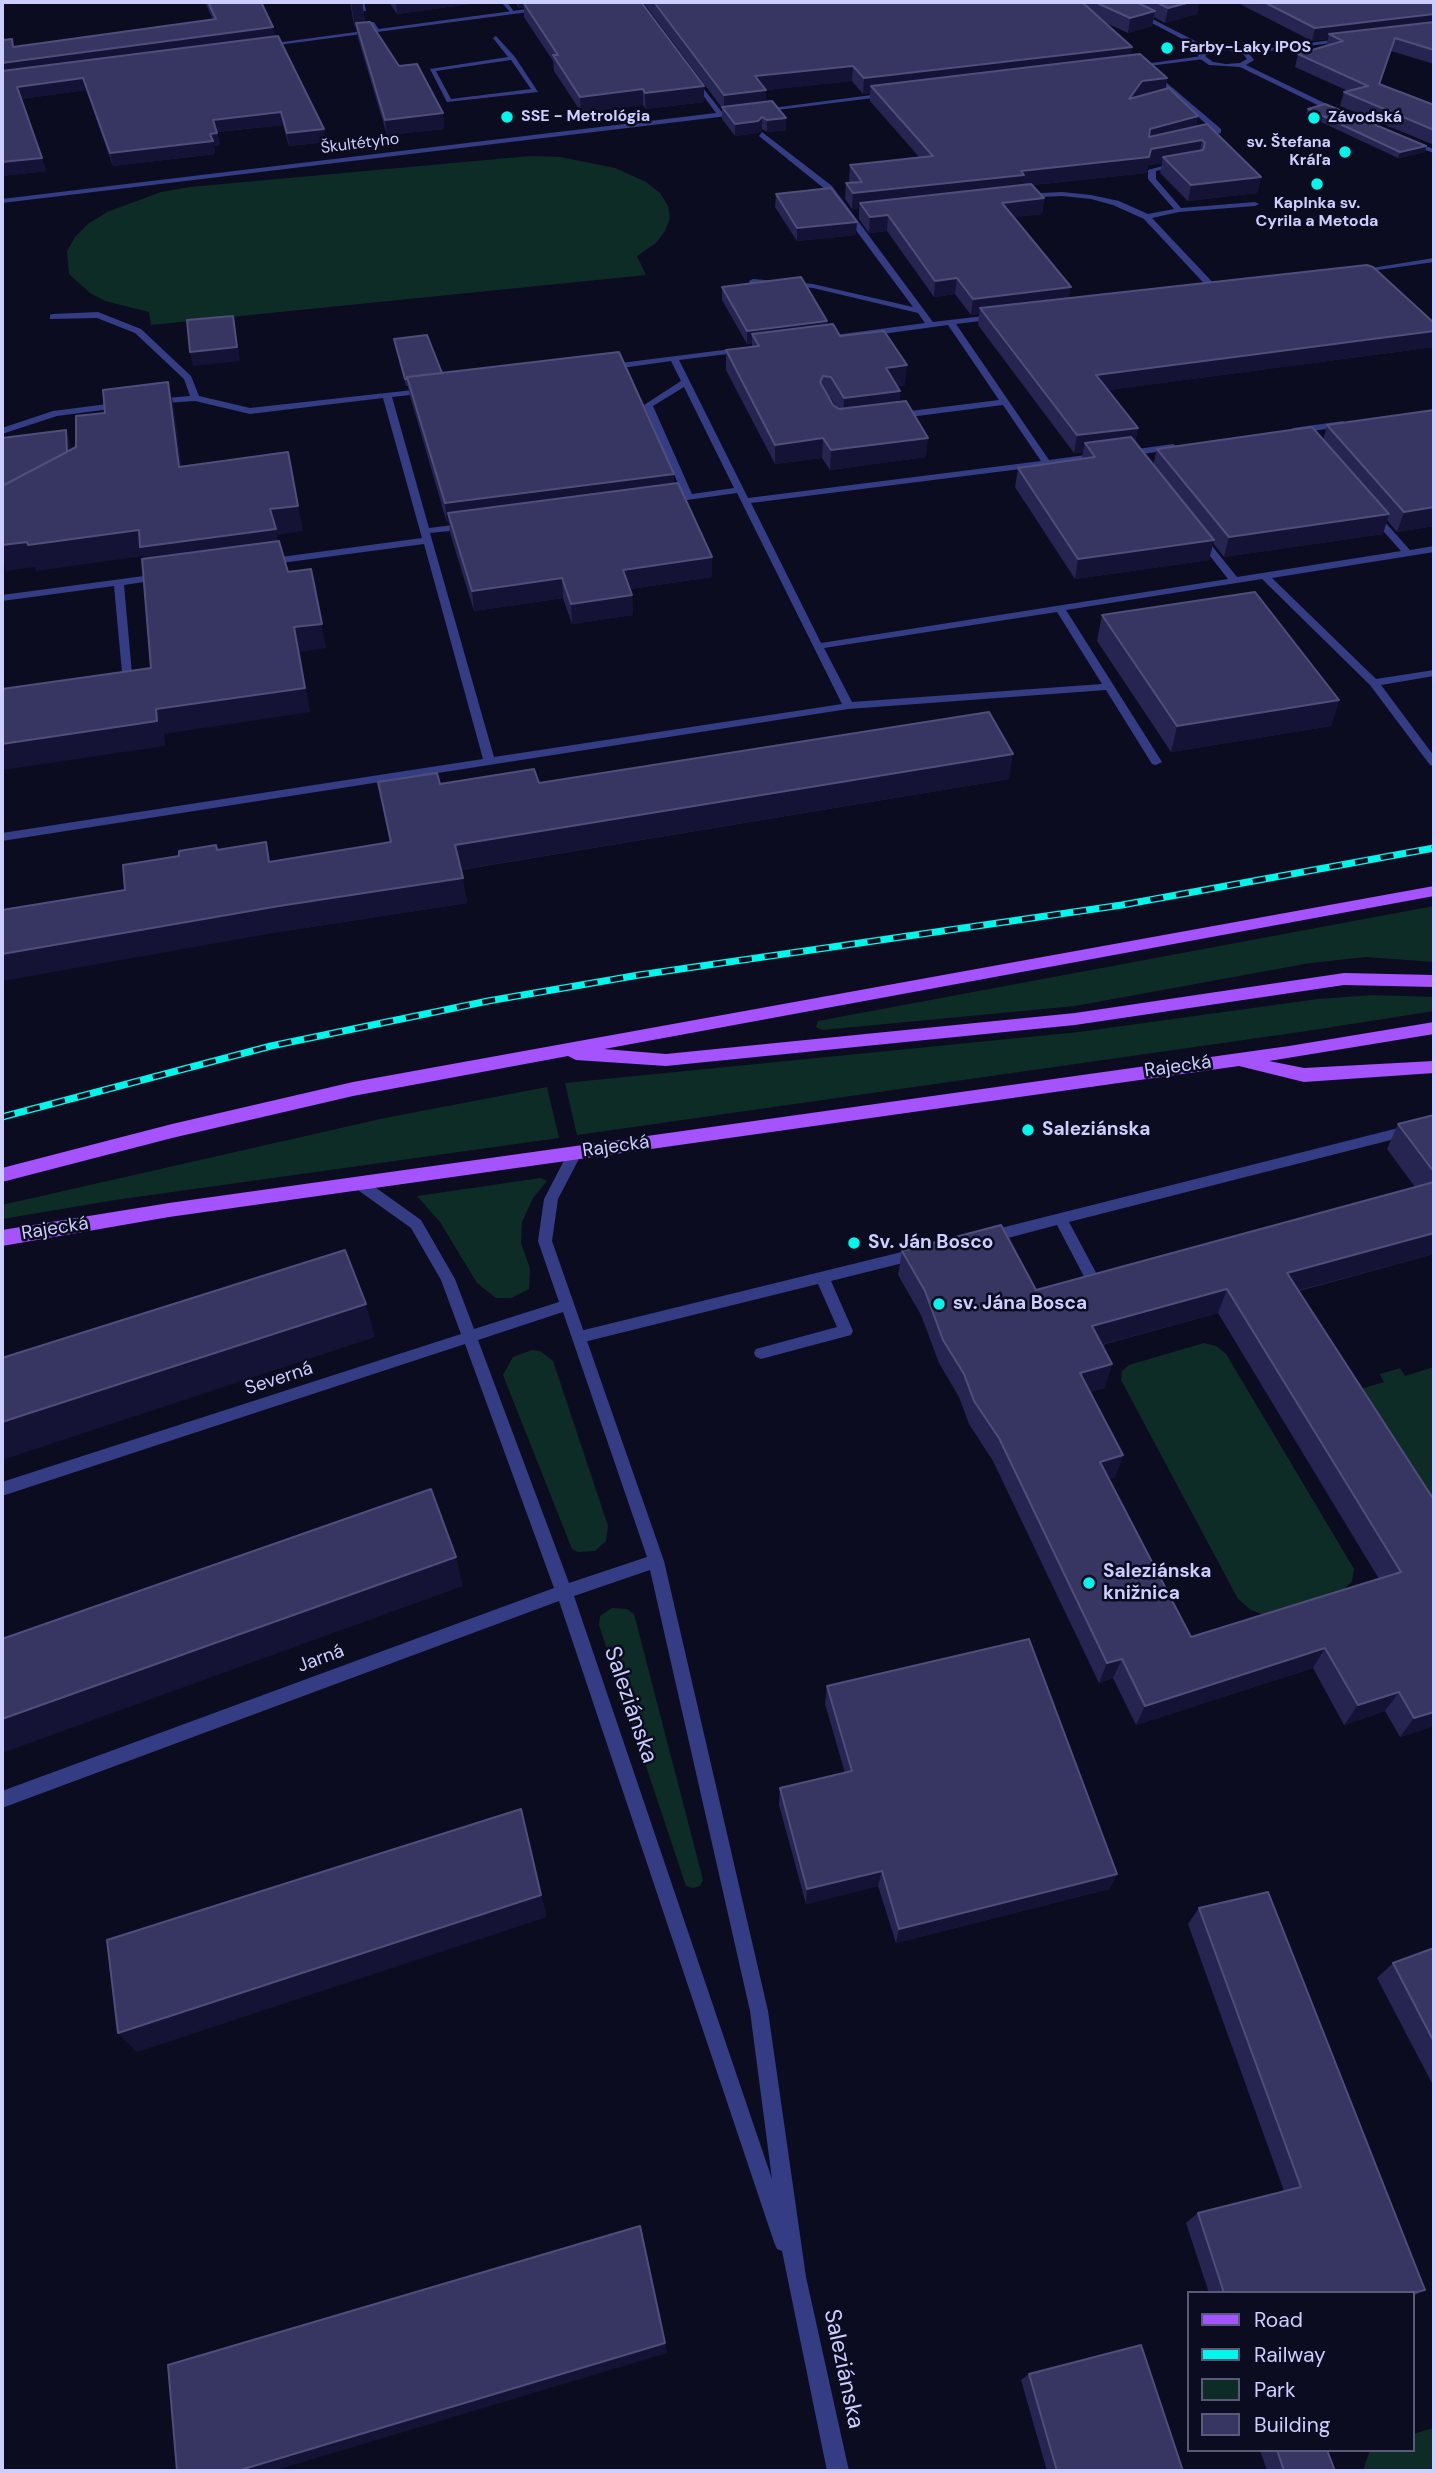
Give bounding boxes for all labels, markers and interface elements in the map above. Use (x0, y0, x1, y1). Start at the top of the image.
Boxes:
place label: Farby-Laky IPOS (1181, 38, 1311, 58)
marker: Farby-Laky IPOS (1159, 40, 1175, 56)
place label: SSE - Metrológia (521, 107, 650, 127)
place label: Závodská (1328, 108, 1402, 128)
marker: SSE - Metrológia (499, 109, 515, 125)
marker: Závodská (1306, 110, 1322, 126)
street label: Škultétyho (320, 130, 400, 158)
place label: sv. Štefana Kráľa (1246, 133, 1331, 171)
marker: sv. Štefana Kráľa (1337, 144, 1353, 160)
marker: Kaplnka sv. Cyrila a Metoda (1309, 176, 1325, 192)
place label: Kaplnka sv. Cyrila a Metoda (1256, 194, 1378, 232)
street label: Rajecká (1143, 1051, 1213, 1083)
place label: Saleziánska (1042, 1119, 1150, 1141)
marker: Saleziánska (1020, 1122, 1036, 1138)
street label: Rajecká (581, 1131, 651, 1163)
street label: Rajecká (20, 1212, 90, 1246)
place label: Sv. Ján Bosco (868, 1232, 993, 1254)
marker: Sv. Ján Bosco (846, 1235, 862, 1251)
place label: sv. Jána Bosca (953, 1293, 1087, 1315)
marker: sv. Jána Bosca (931, 1296, 947, 1312)
street label: Severná (242, 1357, 316, 1401)
place label: Saleziánska knižnica (1103, 1561, 1211, 1605)
marker: Saleziánska knižnica (1081, 1575, 1097, 1591)
street label: Jarná (294, 1640, 348, 1678)
street label: Saleziánska (597, 1643, 663, 1767)
legend (1188, 2291, 1415, 2452)
text: Road (1254, 2306, 1303, 2334)
street label: Saleziánska (817, 2307, 869, 2431)
text: Railway (1254, 2341, 1326, 2369)
text: Park (1254, 2376, 1295, 2404)
text: Building (1254, 2411, 1330, 2439)

